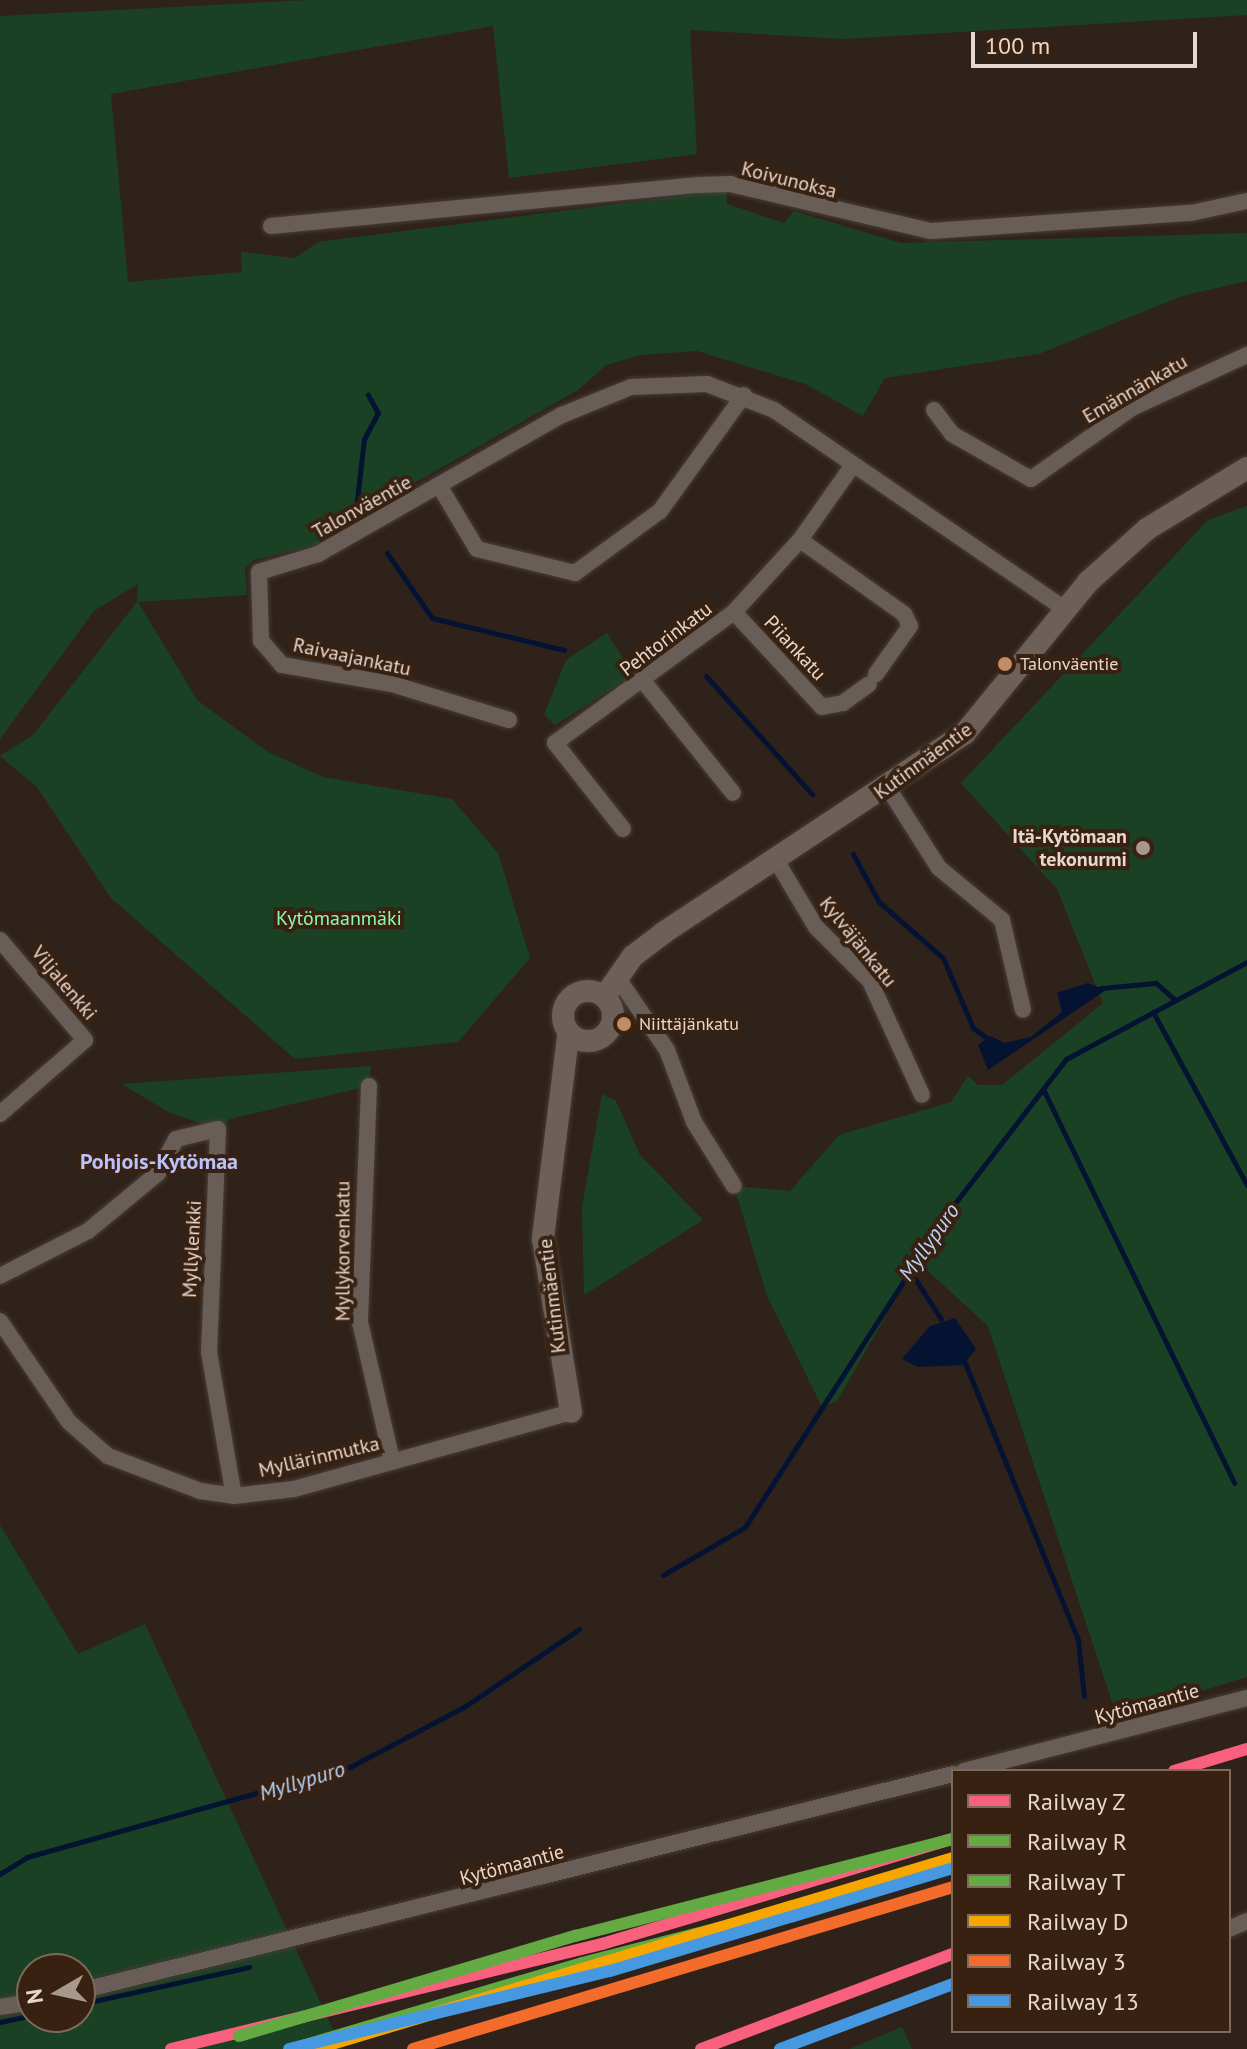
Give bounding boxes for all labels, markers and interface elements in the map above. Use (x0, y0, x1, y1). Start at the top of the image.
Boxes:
scale bar (975, 16, 1201, 66)
text: 100 m (985, 30, 1050, 61)
street label: Koivunoksa (739, 157, 839, 203)
street label: Emännänkatu (1078, 349, 1192, 429)
street label: Talonväentie (308, 470, 416, 544)
street label: Pehtorinkatu (615, 597, 717, 681)
street label: Piiankatu (759, 611, 831, 685)
street label: Raivaajankatu (291, 633, 413, 681)
place label: Talonväentie (1020, 653, 1118, 675)
marker: Talonväentie (997, 656, 1013, 672)
street label: Kutinmäentie (869, 717, 977, 805)
place label: Itä-Kytömaan tekonurmi (1012, 824, 1127, 871)
marker: Itä-Kytömaan tekonurmi (1134, 839, 1152, 857)
street label: Kylväjänkatu (814, 892, 902, 992)
park label: Kytömaanmäki (276, 906, 402, 930)
street label: Viljalenkki (26, 941, 102, 1025)
place label: Niittäjänkatu (639, 1013, 739, 1035)
marker: Niittäjänkatu (616, 1016, 632, 1032)
district label: Pohjois-Kytömaa (80, 1149, 238, 1175)
street label: Myllykorvenkatu (331, 1181, 355, 1321)
water label: Myllypuro (893, 1198, 965, 1286)
street label: Myllylenkki (177, 1200, 207, 1298)
street label: Kutinmäentie (533, 1237, 571, 1355)
street label: Myllärinmutka (256, 1431, 382, 1483)
street label: Kytömaantie (1092, 1679, 1202, 1729)
water label: Myllypuro (256, 1755, 348, 1807)
legend (951, 1769, 1231, 2033)
text: Railway Z (1027, 1786, 1125, 1817)
text: Railway R (1027, 1826, 1127, 1857)
street label: Kytömaantie (457, 1840, 567, 1890)
text: Railway T (1027, 1866, 1125, 1897)
text: Railway D (1027, 1906, 1128, 1937)
text: Railway 3 (1027, 1946, 1126, 1977)
north arrow (16, 1953, 96, 2033)
text: Railway 13 (1027, 1986, 1139, 2017)
text: N (19, 1987, 49, 2006)

